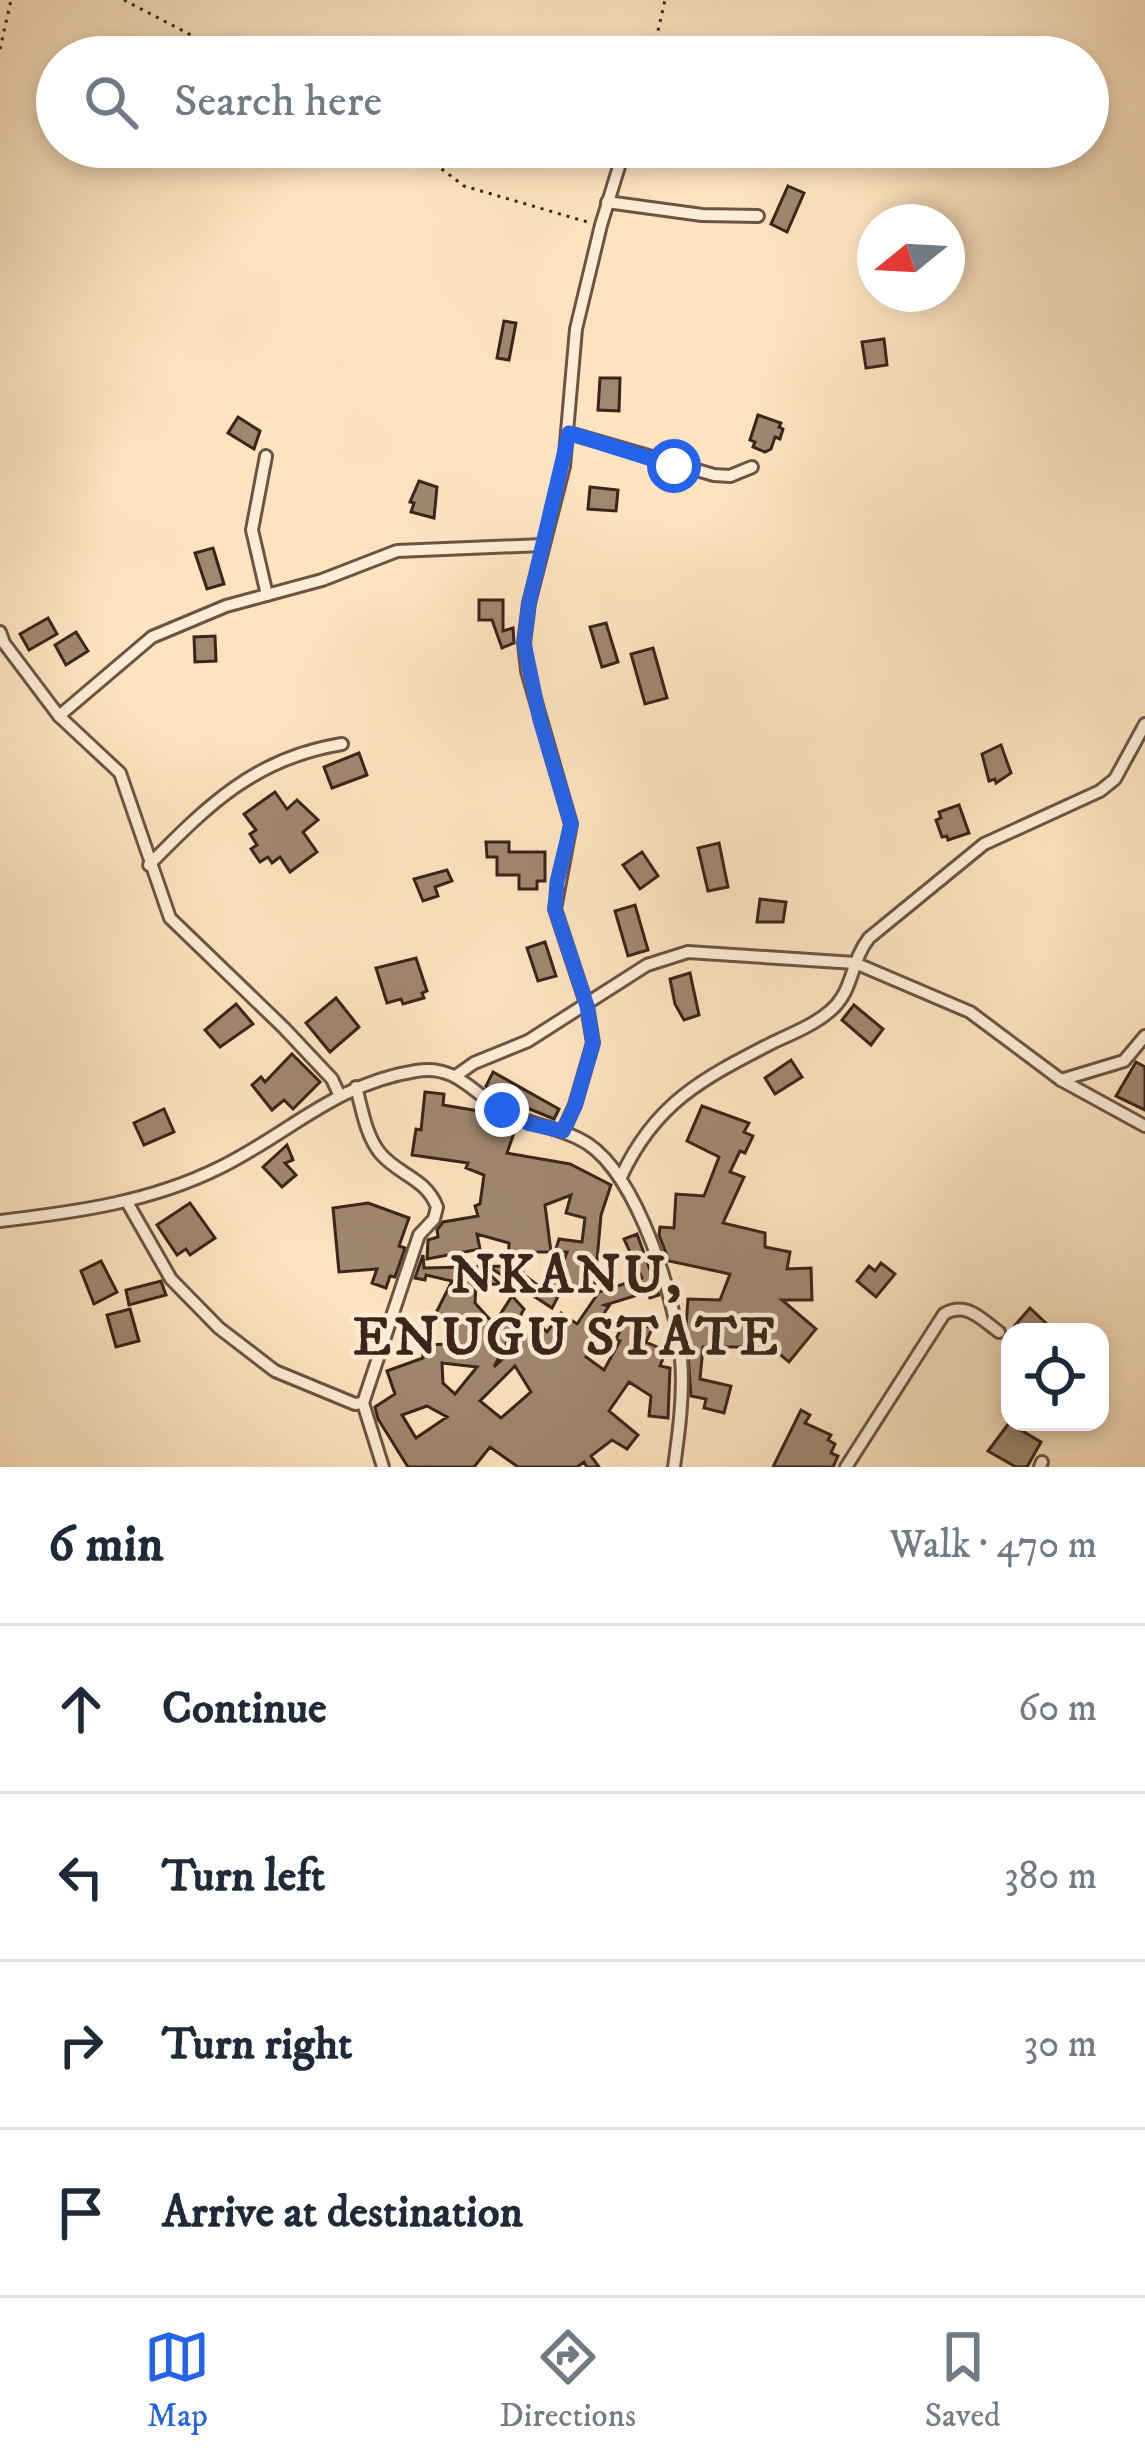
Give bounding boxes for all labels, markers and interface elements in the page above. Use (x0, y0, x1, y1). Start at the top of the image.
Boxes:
search box (36, 36, 1109, 168)
icon: search (78, 69, 144, 135)
text: Search here (174, 74, 382, 130)
north arrow (857, 204, 965, 312)
route start (647, 439, 701, 493)
route end (475, 1083, 529, 1137)
district label: NKANU, ENUGU STATE (353, 1243, 781, 1372)
map controls (1001, 1323, 1109, 1431)
button: locate (1001, 1323, 1109, 1431)
text: 6 min (48, 1513, 164, 1577)
text: Walk · 470 m (890, 1521, 1097, 1570)
icon: ahead (48, 1676, 114, 1742)
text: Continue (162, 1681, 327, 1737)
text: 60 m (1018, 1684, 1097, 1733)
icon: left (48, 1844, 114, 1910)
text: Turn left (162, 1849, 325, 1905)
text: 380 m (1004, 1852, 1097, 1901)
icon: right (48, 2012, 114, 2078)
text: Turn right (162, 2017, 352, 2073)
text: 30 m (1024, 2020, 1097, 2069)
icon: arrive (48, 2180, 114, 2246)
text: Arrive at destination (162, 2185, 523, 2241)
tab: Map (144, 2324, 210, 2437)
tab: Directions (499, 2324, 636, 2437)
tab: Saved (925, 2324, 1001, 2437)

